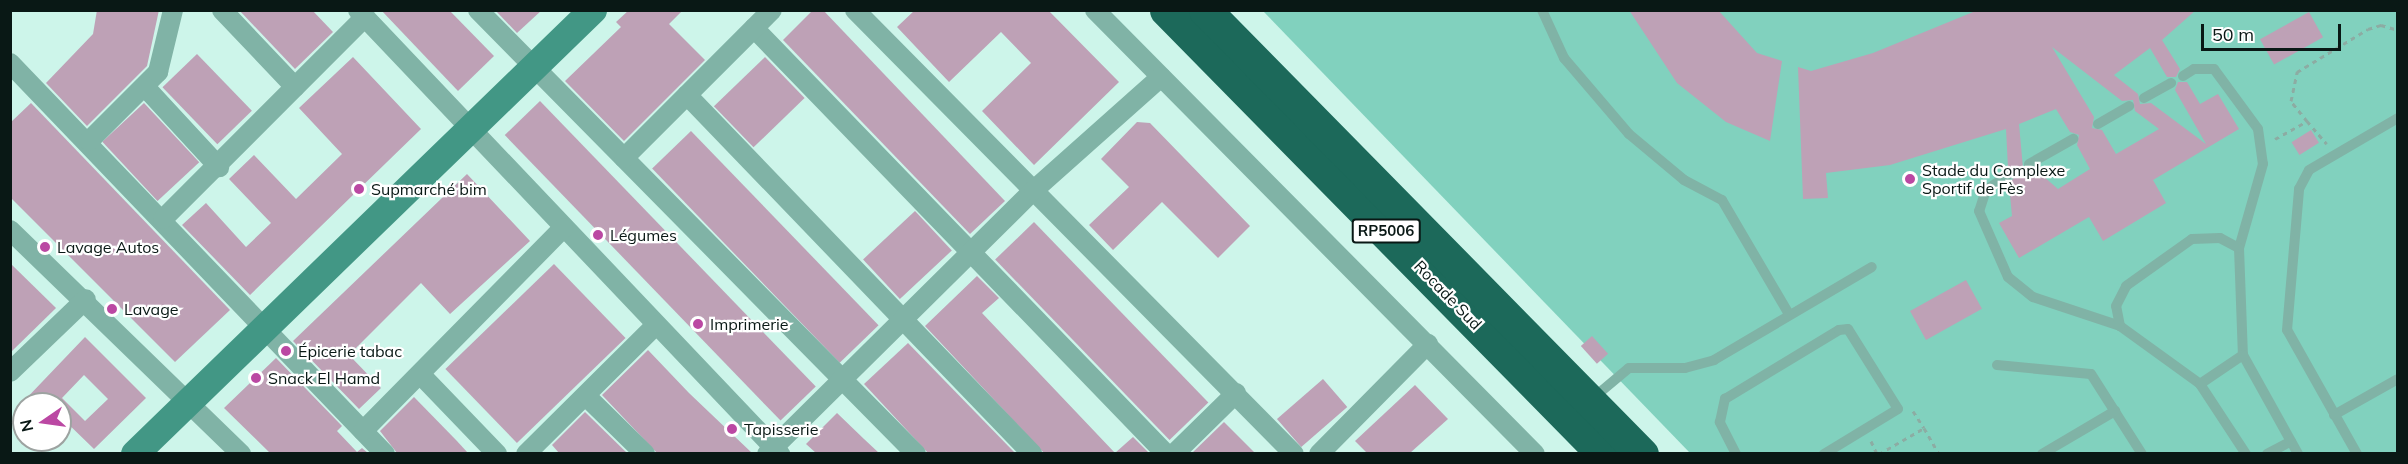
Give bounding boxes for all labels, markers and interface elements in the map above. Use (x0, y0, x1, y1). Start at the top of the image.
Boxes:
scale bar (2204, 12, 2344, 50)
text: 50 m (2212, 23, 2254, 46)
place label: Stade du Complexe Sportif de Fès (1922, 160, 2065, 198)
marker: Stade du Complexe Sportif de Fès (1903, 172, 1917, 186)
place label: Supmarché bim (371, 179, 487, 199)
marker: Supmarché bim (352, 182, 366, 196)
road number: RP5006 (1352, 219, 1420, 243)
place label: Légumes (610, 225, 677, 245)
marker: Légumes (591, 228, 605, 242)
place label: Lavage Autos (57, 237, 159, 257)
marker: Lavage Autos (38, 240, 52, 254)
street label: Rocade Sud (1410, 256, 1486, 334)
place label: Lavage (124, 299, 179, 319)
marker: Lavage (105, 302, 119, 316)
place label: Imprimerie (710, 314, 788, 334)
marker: Imprimerie (691, 317, 705, 331)
place label: Épicerie tabac (298, 341, 402, 361)
marker: Épicerie tabac (279, 344, 293, 358)
place label: Snack El Hamd (268, 368, 380, 388)
marker: Snack El Hamd (249, 371, 263, 385)
north arrow (12, 392, 72, 452)
text: N (15, 417, 38, 434)
place label: Tapisserie (744, 419, 818, 439)
marker: Tapisserie (725, 422, 739, 436)

